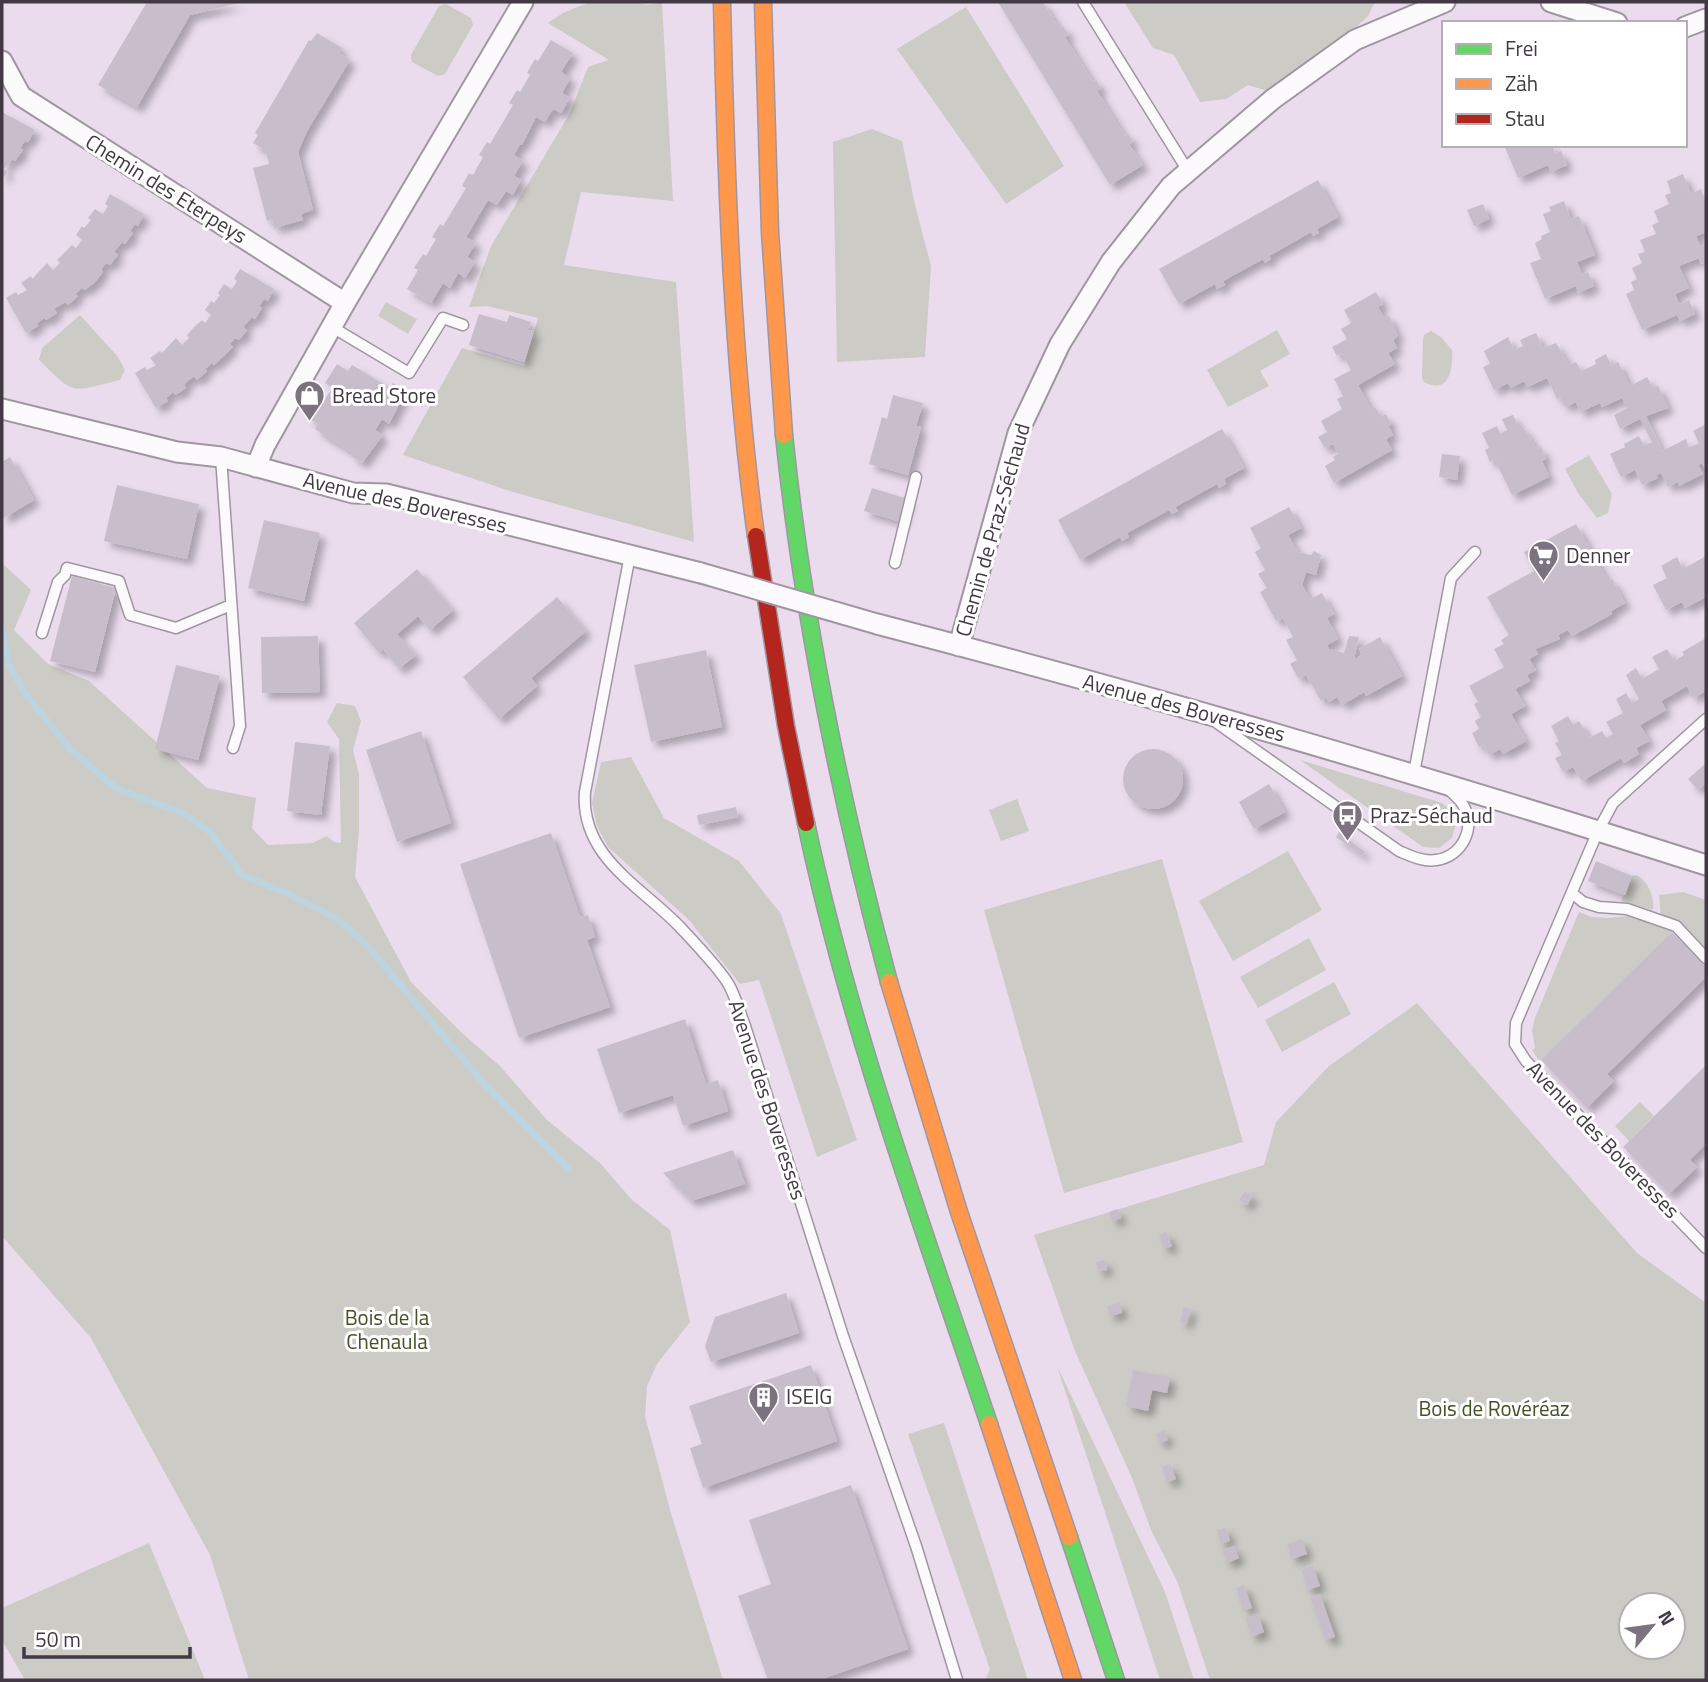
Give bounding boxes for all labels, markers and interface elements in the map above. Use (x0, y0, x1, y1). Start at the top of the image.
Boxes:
legend (1442, 21, 1687, 147)
text: Frei (1505, 32, 1538, 64)
text: Zäh (1505, 67, 1538, 99)
text: Stau (1505, 102, 1545, 134)
street label: Chemin des Eterpeys (79, 125, 254, 251)
shop icon: Bread Store (292, 379, 326, 423)
place label: Bread Store (332, 379, 436, 411)
street label: Chemin de Praz-Séchaud (946, 419, 1038, 640)
street label: Avenue des Boveresses (300, 463, 510, 541)
supermarket icon: Denner (1526, 539, 1560, 583)
place label: Denner (1566, 539, 1631, 571)
street label: Avenue des Boveresses (1080, 665, 1289, 749)
bus stop icon: Praz-Séchaud (1330, 799, 1364, 843)
place label: Praz-Séchaud (1370, 799, 1493, 831)
street label: Avenue des Boveresses (721, 996, 815, 1204)
street label: Avenue des Boveresses (1520, 1053, 1688, 1225)
park label: Bois de la Chenaula (345, 1301, 430, 1357)
building icon: ISEIG (746, 1380, 780, 1424)
place label: ISEIG (786, 1380, 832, 1412)
park label: Bois de Rovéréaz (1418, 1392, 1570, 1424)
north arrow (1617, 1591, 1687, 1661)
text: N (1651, 1605, 1683, 1630)
scale bar (24, 1616, 191, 1660)
text: 50 m (35, 1623, 81, 1655)

